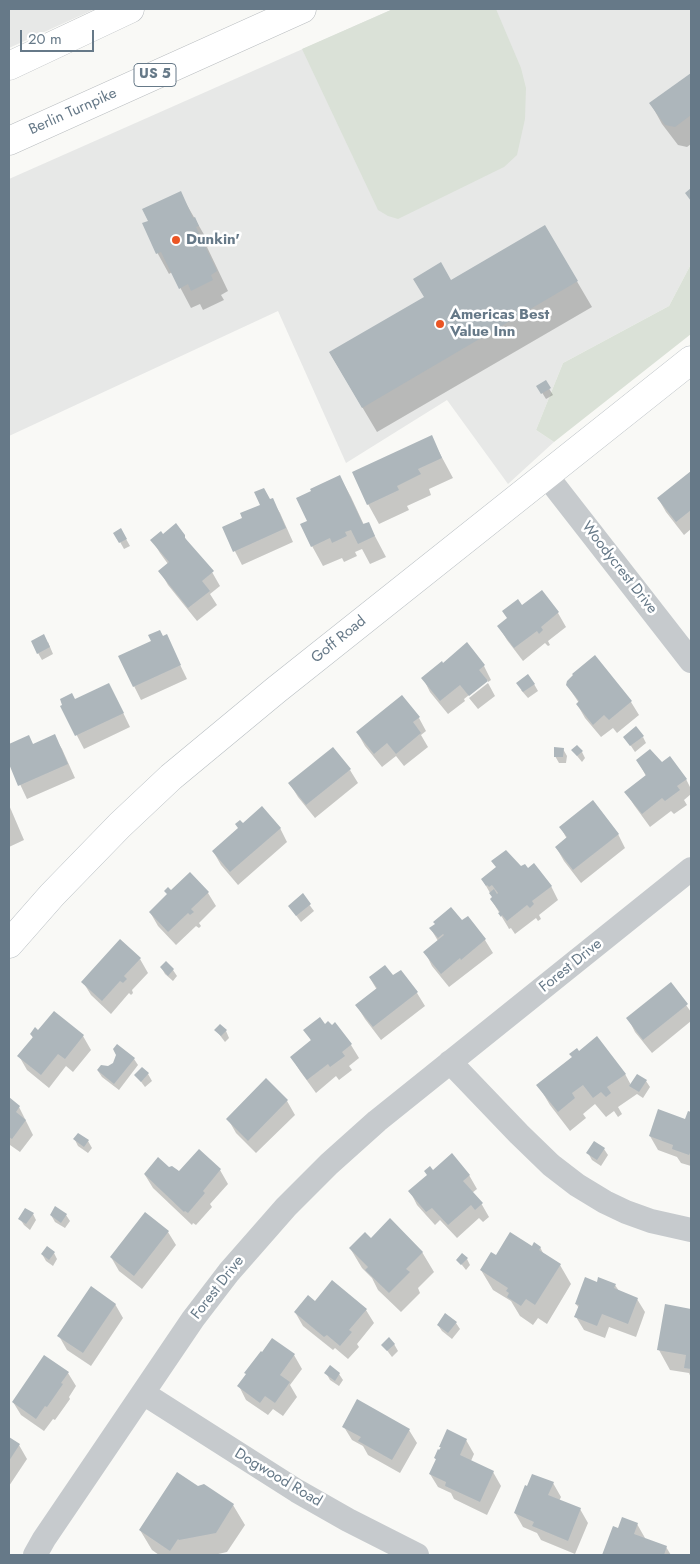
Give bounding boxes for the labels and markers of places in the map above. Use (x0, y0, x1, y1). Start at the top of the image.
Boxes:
place label: Dunkin' (186, 231, 240, 249)
marker: Dunkin' (170, 234, 182, 246)
place label: Americas Best Value Inn (450, 306, 549, 341)
marker: Americas Best Value Inn (434, 318, 446, 330)

